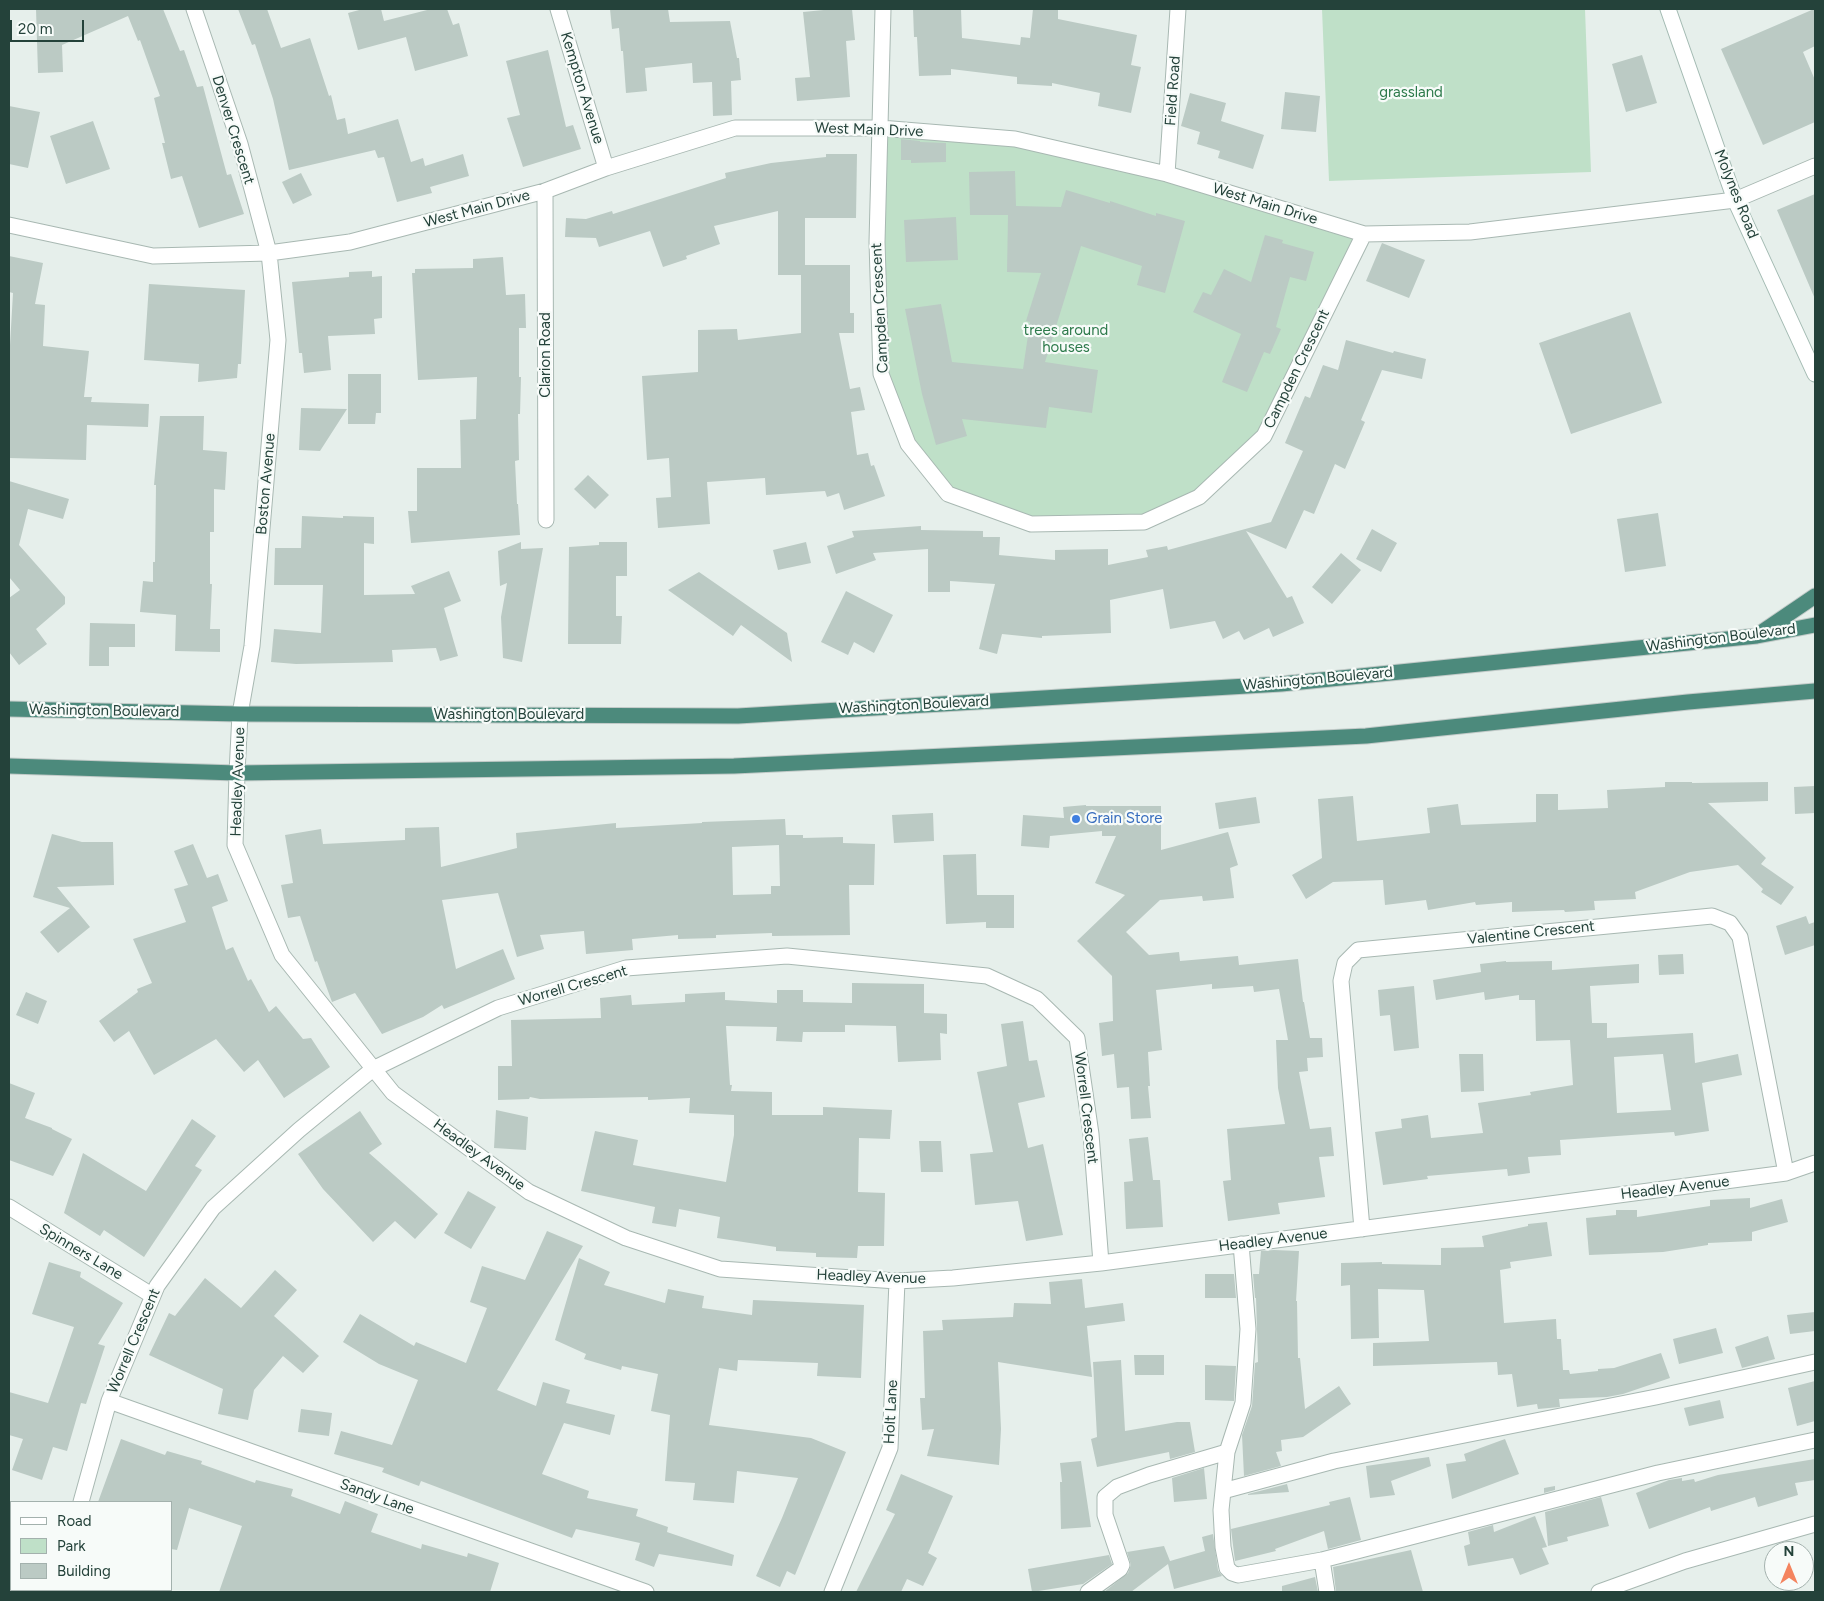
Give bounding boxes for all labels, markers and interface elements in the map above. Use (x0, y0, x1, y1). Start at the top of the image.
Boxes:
scale bar (12, 10, 86, 42)
text: 20 m (18, 20, 52, 38)
street label: Kempton Avenue (556, 30, 608, 146)
street label: Field Road (1162, 55, 1184, 127)
street label: Denver Crescent (208, 73, 258, 187)
park label: grassland (1379, 84, 1443, 102)
street label: West Main Drive (814, 119, 924, 141)
street label: Molynes Road (1710, 147, 1762, 241)
street label: West Main Drive (1210, 179, 1320, 229)
street label: West Main Drive (422, 186, 532, 232)
street label: Campden Crescent (868, 242, 892, 374)
street label: Campden Crescent (1260, 306, 1334, 432)
street label: Clarion Road (537, 312, 555, 398)
park label: trees around houses (1024, 322, 1108, 357)
street label: Boston Avenue (253, 432, 279, 536)
street label: Washington Boulevard (1645, 620, 1797, 656)
street label: Washington Boulevard (1242, 663, 1394, 695)
street label: Washington Boulevard (838, 692, 990, 718)
street label: Washington Boulevard (29, 701, 179, 721)
street label: Washington Boulevard (434, 706, 584, 724)
street label: Headley Avenue (227, 727, 249, 837)
place label: Grain Store (1086, 810, 1162, 828)
marker: Grain Store (1070, 813, 1082, 825)
street label: Valentine Crescent (1466, 917, 1596, 949)
street label: Worrell Crescent (516, 962, 630, 1010)
street label: Worrell Crescent (1070, 1051, 1102, 1165)
street label: Headley Avenue (429, 1116, 529, 1194)
street label: Headley Avenue (1620, 1172, 1730, 1204)
street label: Spinners Lane (36, 1220, 126, 1284)
street label: Headley Avenue (1218, 1224, 1328, 1256)
street label: Headley Avenue (816, 1266, 926, 1288)
street label: Worrell Crescent (104, 1286, 164, 1396)
street label: Holt Lane (880, 1379, 902, 1445)
street label: Sandy Lane (337, 1475, 417, 1519)
legend (10, 1501, 172, 1591)
text: Road (57, 1512, 92, 1530)
text: Park (57, 1537, 86, 1555)
north arrow (1764, 1541, 1814, 1591)
text: N (1784, 1543, 1794, 1560)
text: Building (57, 1562, 111, 1580)

